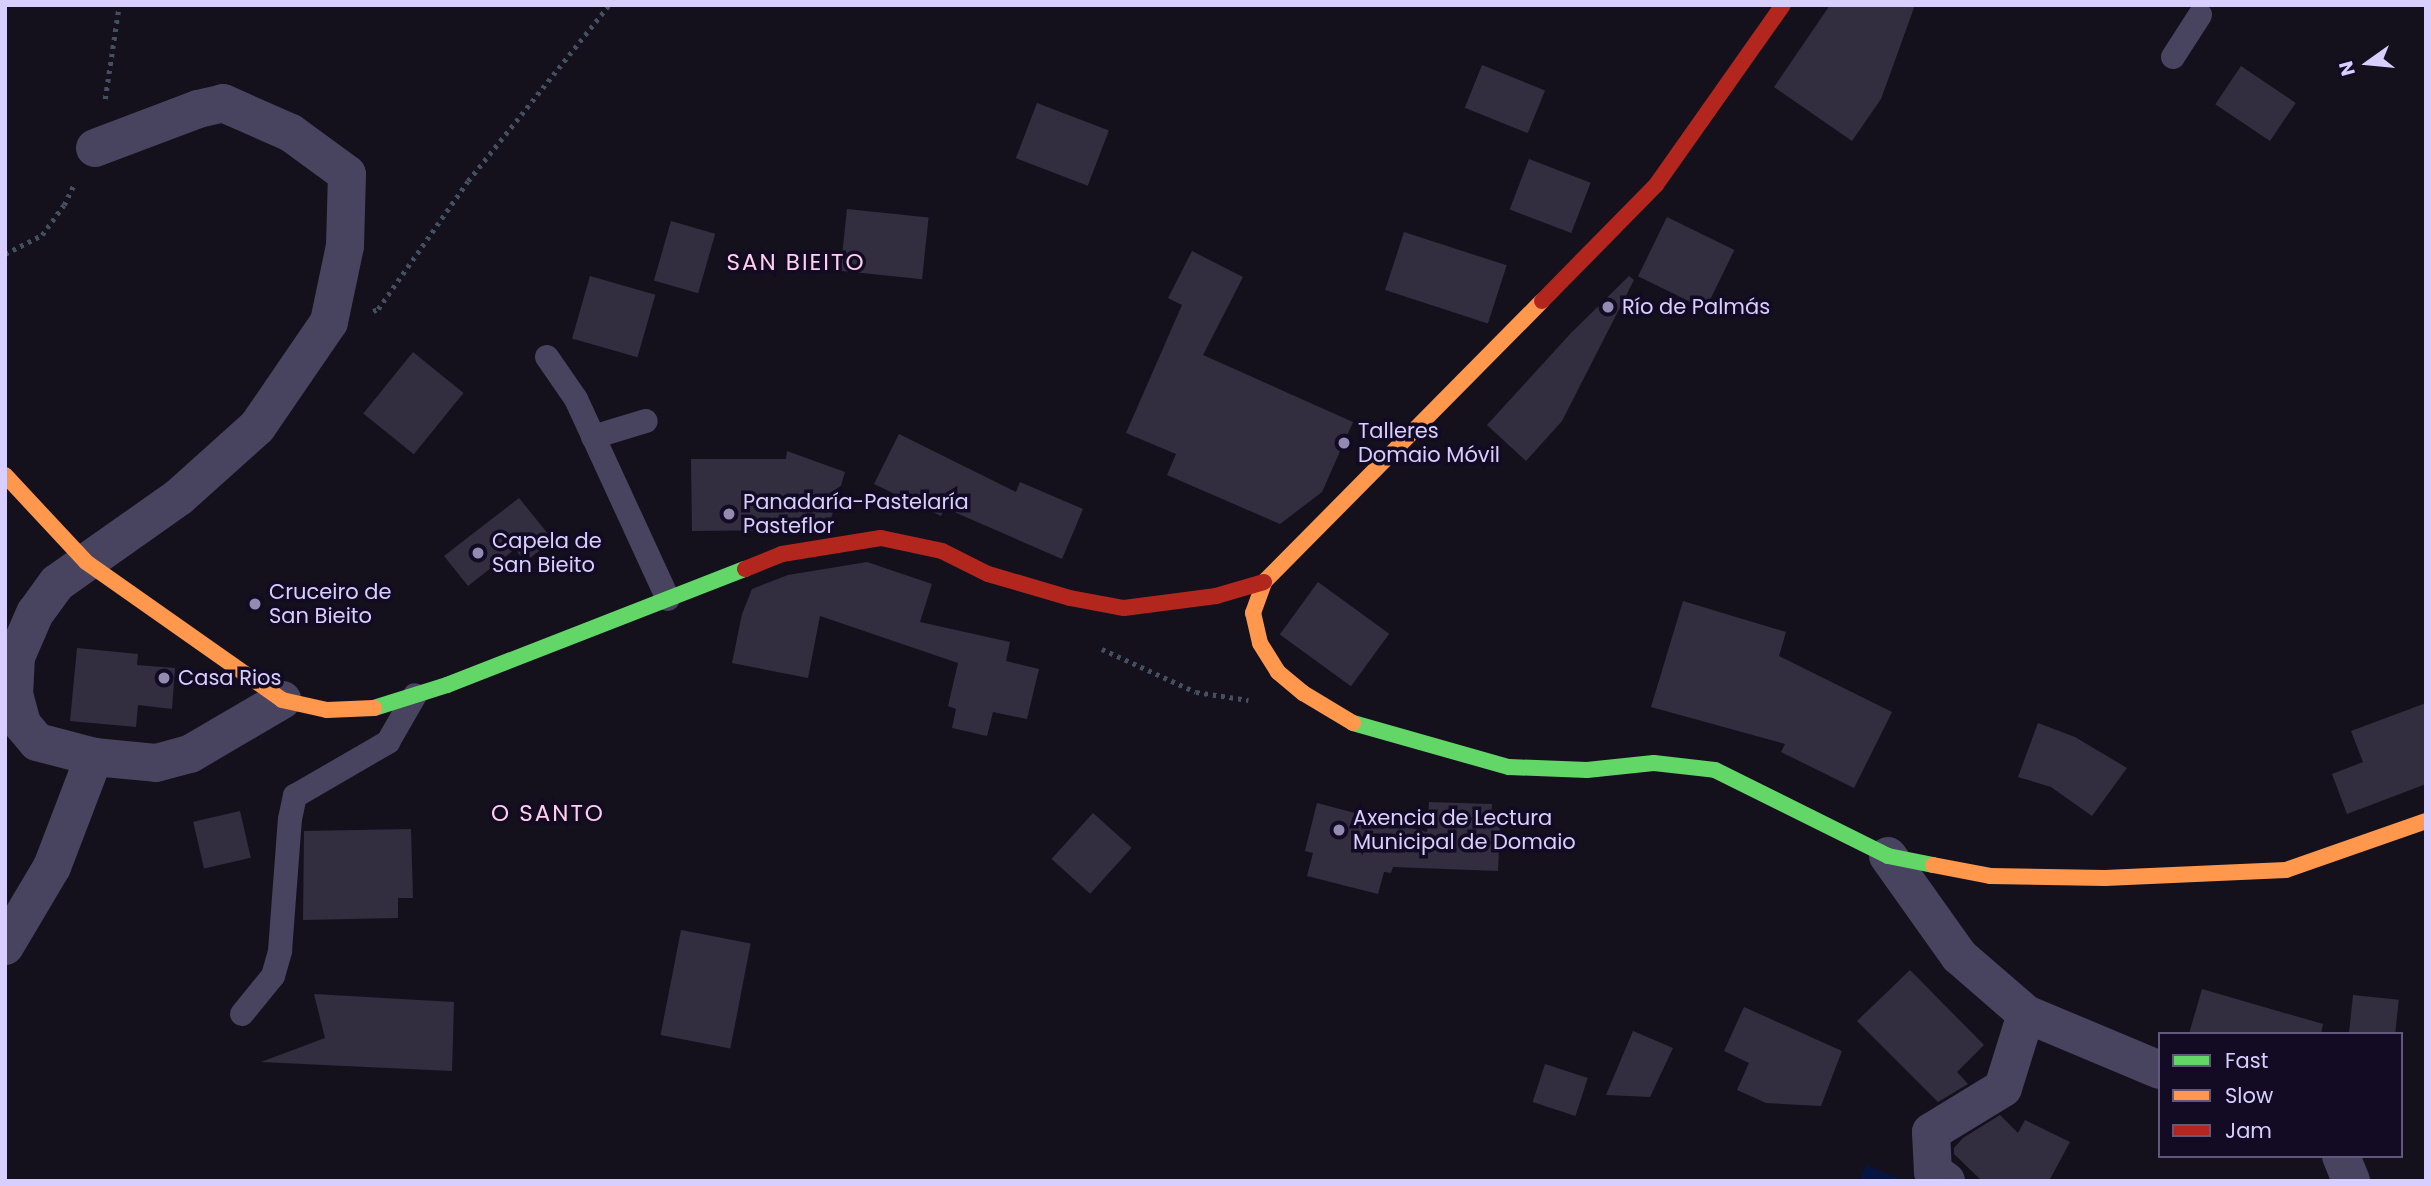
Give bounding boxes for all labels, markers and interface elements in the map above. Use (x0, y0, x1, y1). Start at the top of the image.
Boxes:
north arrow (2333, 28, 2403, 98)
text: N (2332, 58, 2362, 79)
district label: SAN BIEITO (728, 248, 864, 276)
place label: Río de Palmás (1622, 294, 1770, 320)
marker: Río de Palmás (1600, 299, 1616, 315)
place label: Talleres Domaio Móvil (1358, 418, 1500, 468)
marker: Talleres Domaio Móvil (1336, 435, 1352, 451)
place label: Panadaría-Pastelaría Pasteflor (743, 489, 969, 539)
marker: Panadaría-Pastelaría Pasteflor (721, 506, 737, 522)
place label: Capela de San Bieito (492, 528, 602, 578)
marker: Capela de San Bieito (470, 545, 486, 561)
place label: Cruceiro de San Bieito (269, 579, 392, 629)
marker: Cruceiro de San Bieito (247, 596, 263, 612)
place label: Casa Rios (178, 665, 282, 691)
marker: Casa Rios (156, 670, 172, 686)
district label: O SANTO (492, 799, 604, 827)
place label: Axencia de Lectura Municipal de Domaio (1353, 805, 1576, 855)
marker: Axencia de Lectura Municipal de Domaio (1331, 822, 1347, 838)
legend (2158, 1032, 2403, 1158)
text: Fast (2225, 1046, 2268, 1075)
text: Slow (2225, 1081, 2273, 1110)
text: Jam (2225, 1116, 2272, 1145)

